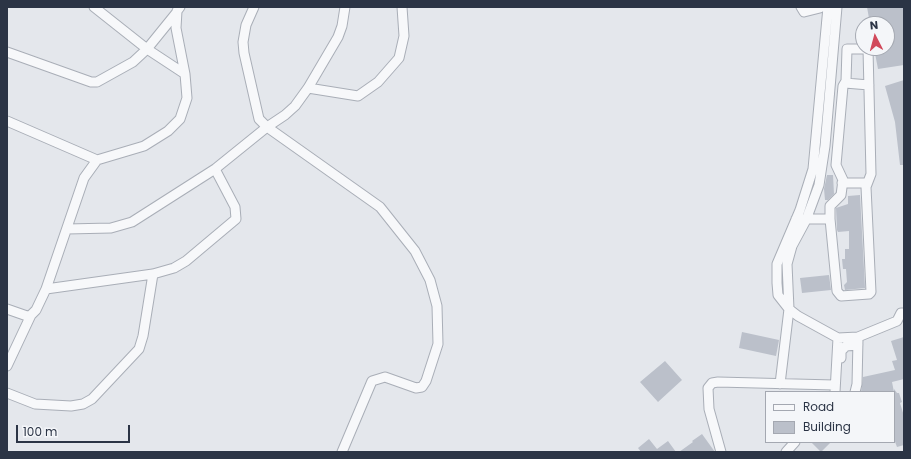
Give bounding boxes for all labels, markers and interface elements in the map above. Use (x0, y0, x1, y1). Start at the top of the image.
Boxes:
north arrow (855, 16, 895, 56)
text: N (869, 17, 879, 33)
legend (765, 391, 895, 443)
text: Road (803, 398, 834, 415)
scale bar (18, 417, 132, 443)
text: Building (803, 418, 851, 435)
text: 100 m (23, 423, 57, 440)

